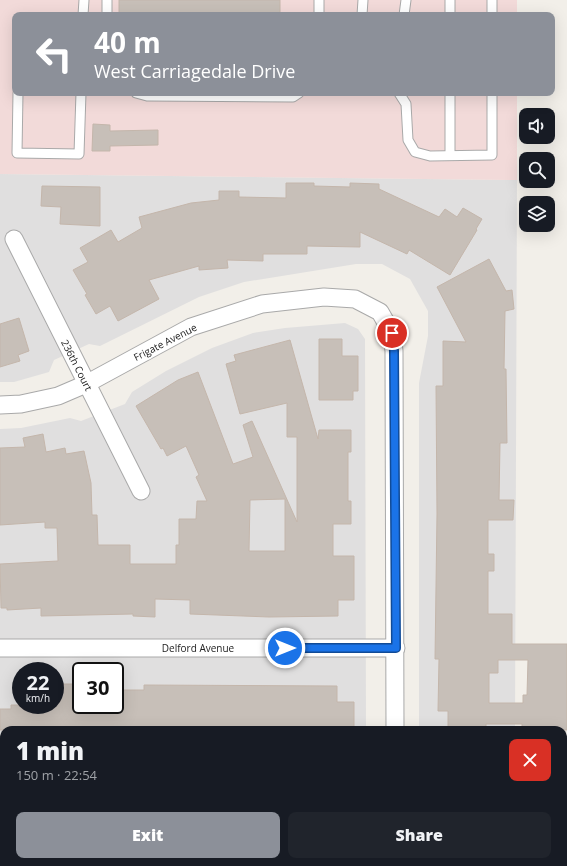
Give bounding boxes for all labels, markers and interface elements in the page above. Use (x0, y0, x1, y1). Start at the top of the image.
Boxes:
text: 40 m (94, 23, 161, 61)
icon: left (28, 28, 80, 80)
text: West Carriagedale Drive (94, 59, 295, 83)
map controls (519, 108, 555, 232)
button: sound (519, 108, 555, 144)
button: search (519, 152, 555, 188)
button: layers (519, 196, 555, 232)
pin (375, 316, 409, 350)
street label: Frigate Avenue (131, 320, 199, 364)
icon: arrive (381, 322, 403, 344)
street label: 236th Court (58, 337, 96, 393)
position arrow (264, 627, 306, 669)
street label: Delford Avenue (162, 641, 235, 655)
speed limit sign: 30 (72, 662, 124, 714)
text: 22 (27, 669, 49, 696)
text: km/h (26, 691, 50, 705)
text: 1 min (16, 734, 84, 767)
button: close (509, 739, 551, 781)
text: 150 m · 22:54 (16, 766, 97, 784)
button: Exit (16, 812, 280, 858)
button: Share (288, 812, 551, 858)

